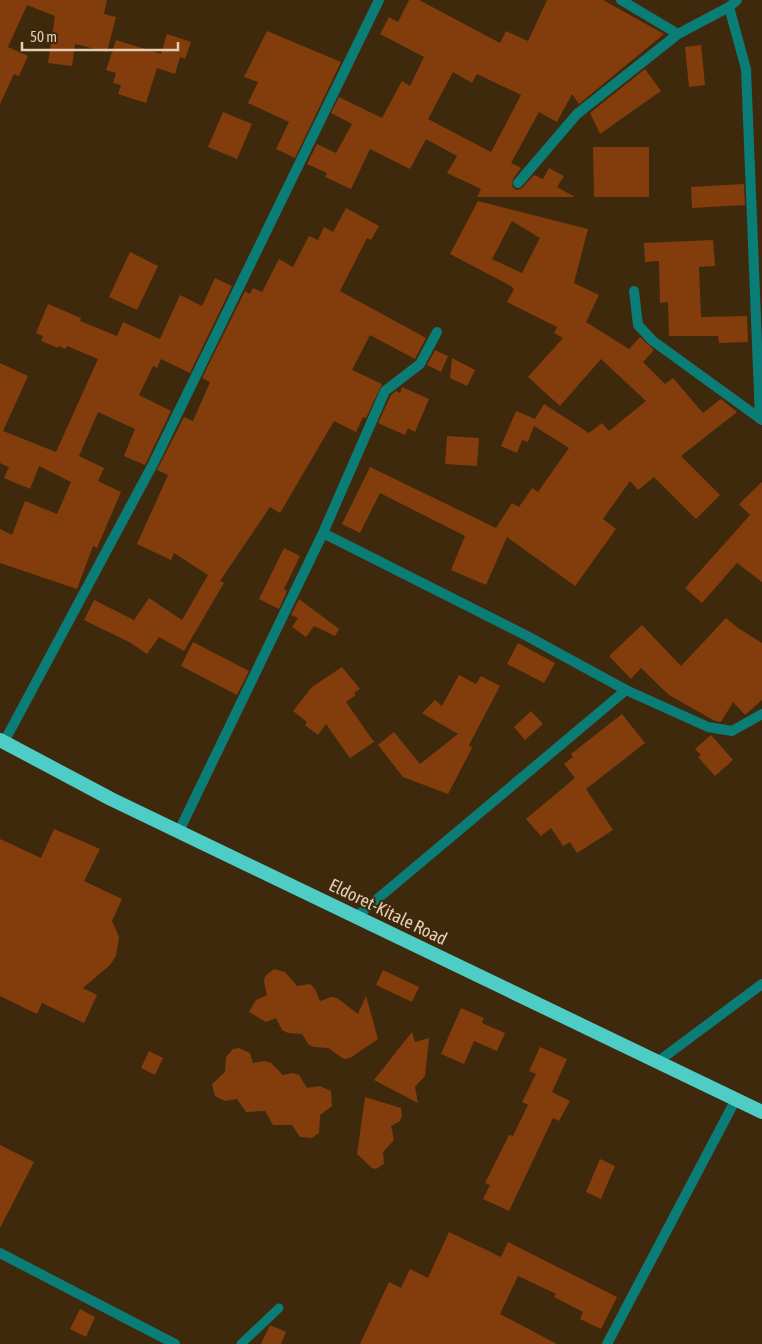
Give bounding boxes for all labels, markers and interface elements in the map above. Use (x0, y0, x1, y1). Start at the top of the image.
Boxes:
scale bar (22, 20, 179, 52)
text: 50 m (30, 28, 57, 45)
street label: Eldoret-Kitale Road (326, 874, 451, 949)

